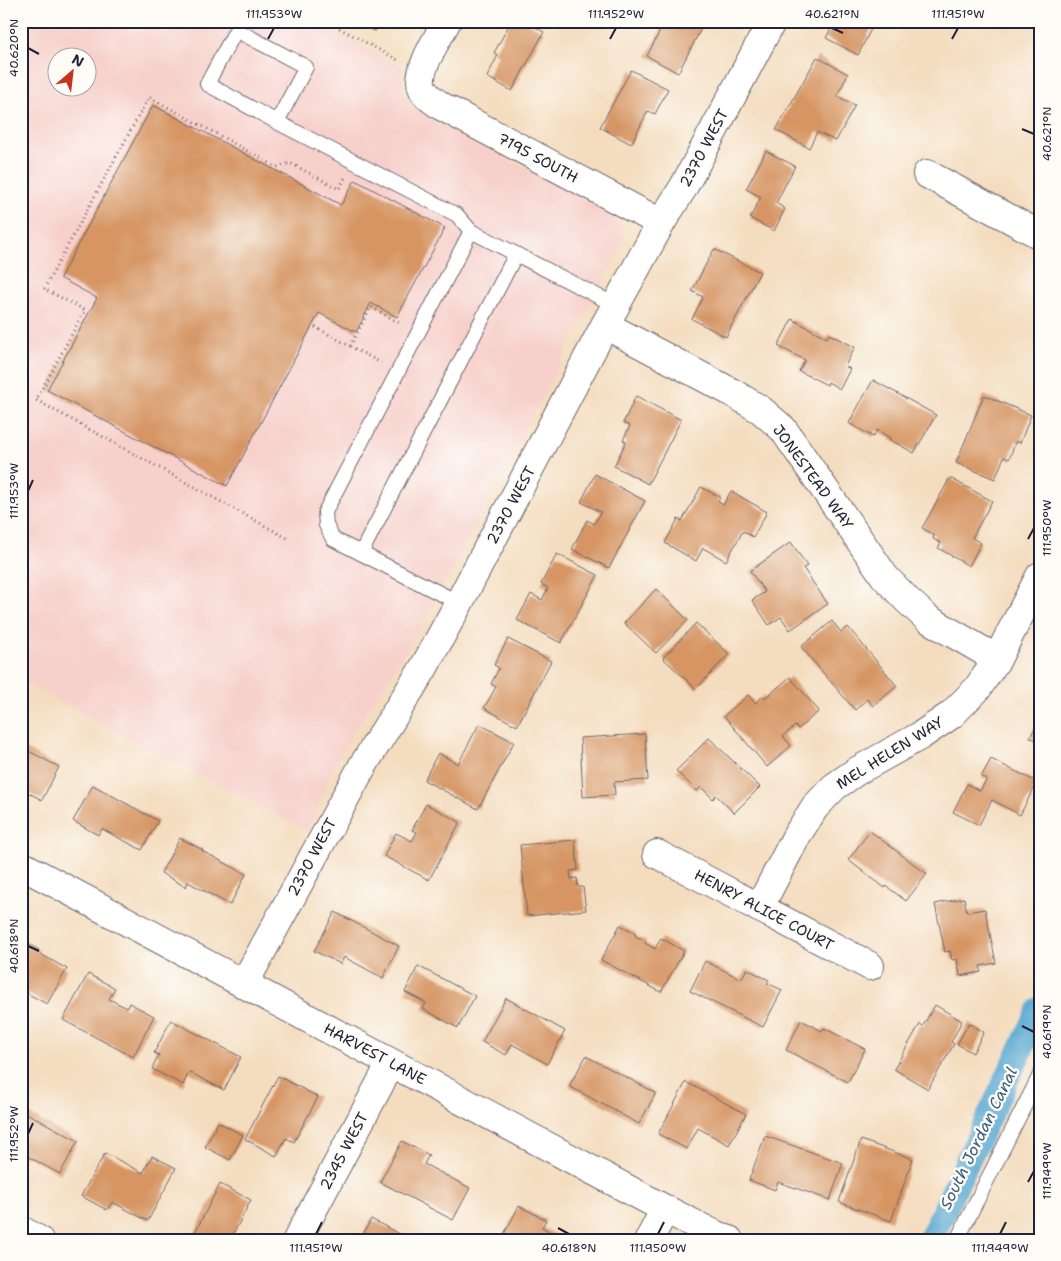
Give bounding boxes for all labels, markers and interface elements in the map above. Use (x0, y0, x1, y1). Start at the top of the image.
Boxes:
text: 111.953°W (246, 6, 302, 22)
text: 111.952°W (588, 6, 644, 22)
text: 40.621°N (805, 6, 859, 22)
text: 111.951°W (931, 6, 985, 22)
text: 40.620°N (6, 19, 22, 77)
north arrow (48, 48, 98, 98)
text: N (69, 50, 87, 71)
street label: 2370 WEST (675, 105, 733, 191)
text: 40.621°N (1039, 107, 1055, 161)
street label: 7195 SOUTH (494, 128, 582, 188)
street label: JONESTEAD WAY (768, 421, 858, 533)
street label: 2370 WEST (482, 462, 540, 548)
text: 111.953°W (6, 463, 22, 519)
text: 111.950°W (1039, 499, 1055, 557)
street label: MEL HELEN WAY (833, 712, 947, 794)
street label: 2370 WEST (283, 814, 341, 900)
street label: HENRY ALICE COURT (691, 865, 837, 955)
text: 40.618°N (6, 919, 22, 973)
text: 40.619°N (1039, 1005, 1055, 1059)
street label: HARVEST LANE (320, 1019, 430, 1089)
water label: South Jordan Canal (935, 1064, 1022, 1213)
text: 111.952°W (6, 1106, 22, 1162)
street label: 2345 WEST (315, 1109, 373, 1193)
text: 111.949°W (1039, 1142, 1055, 1200)
text: 111.951°W (289, 1240, 343, 1256)
text: 40.618°N (542, 1240, 596, 1256)
text: 111.950°W (629, 1240, 687, 1256)
text: 111.949°W (971, 1240, 1029, 1256)

